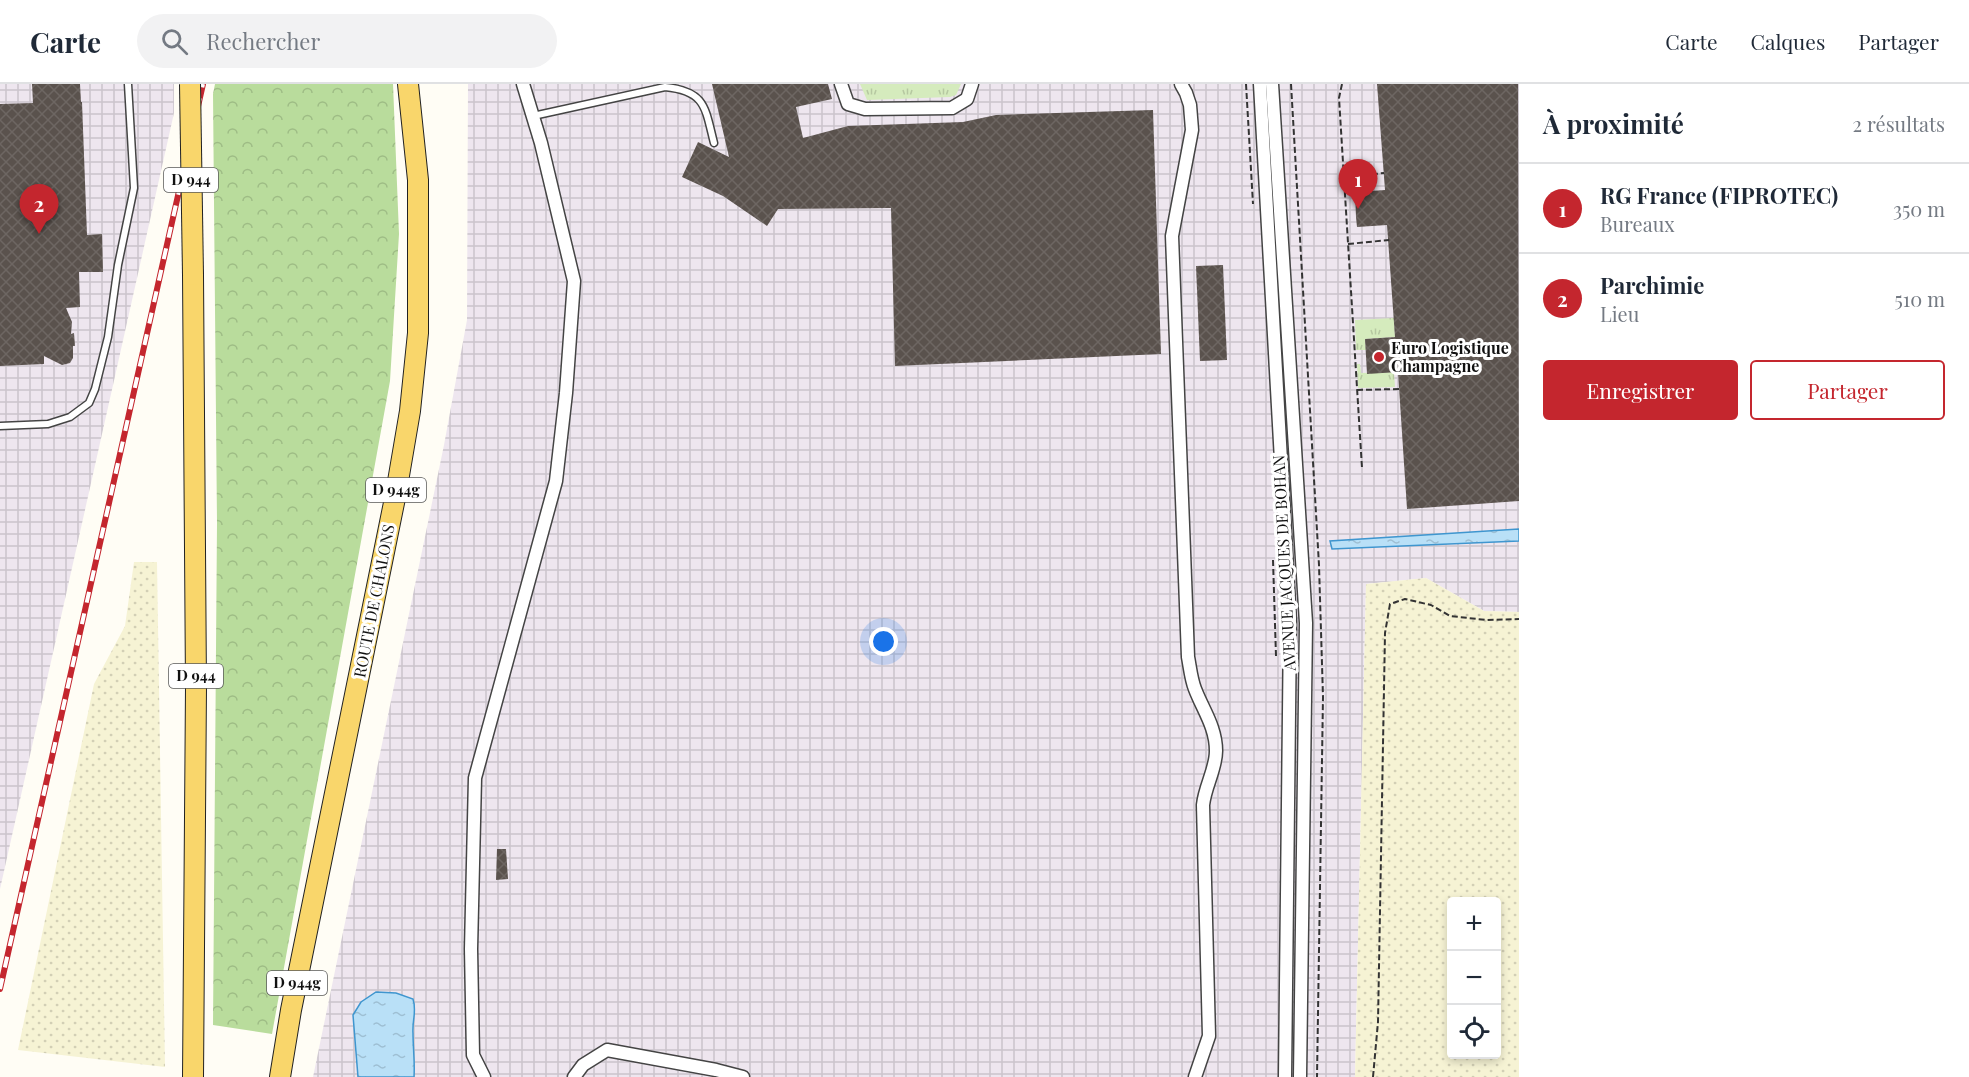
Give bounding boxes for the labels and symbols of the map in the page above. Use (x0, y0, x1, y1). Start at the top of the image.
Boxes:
pin: 1 (1338, 160, 1378, 209)
road number: D 944 (164, 168, 218, 192)
pin: 2 (20, 184, 58, 234)
place label: Euro Logistique Champagne (1391, 337, 1509, 376)
marker: Euro Logistique Champagne (1372, 350, 1386, 364)
street label: AVENUE JACQUES DE BOHAN (1267, 455, 1300, 672)
road number: D 944g (366, 478, 426, 502)
street label: ROUTE DE CHALONS (348, 522, 399, 679)
your location (869, 627, 898, 656)
road number: D 944 (169, 664, 223, 688)
road number: D 944g (267, 971, 327, 995)

